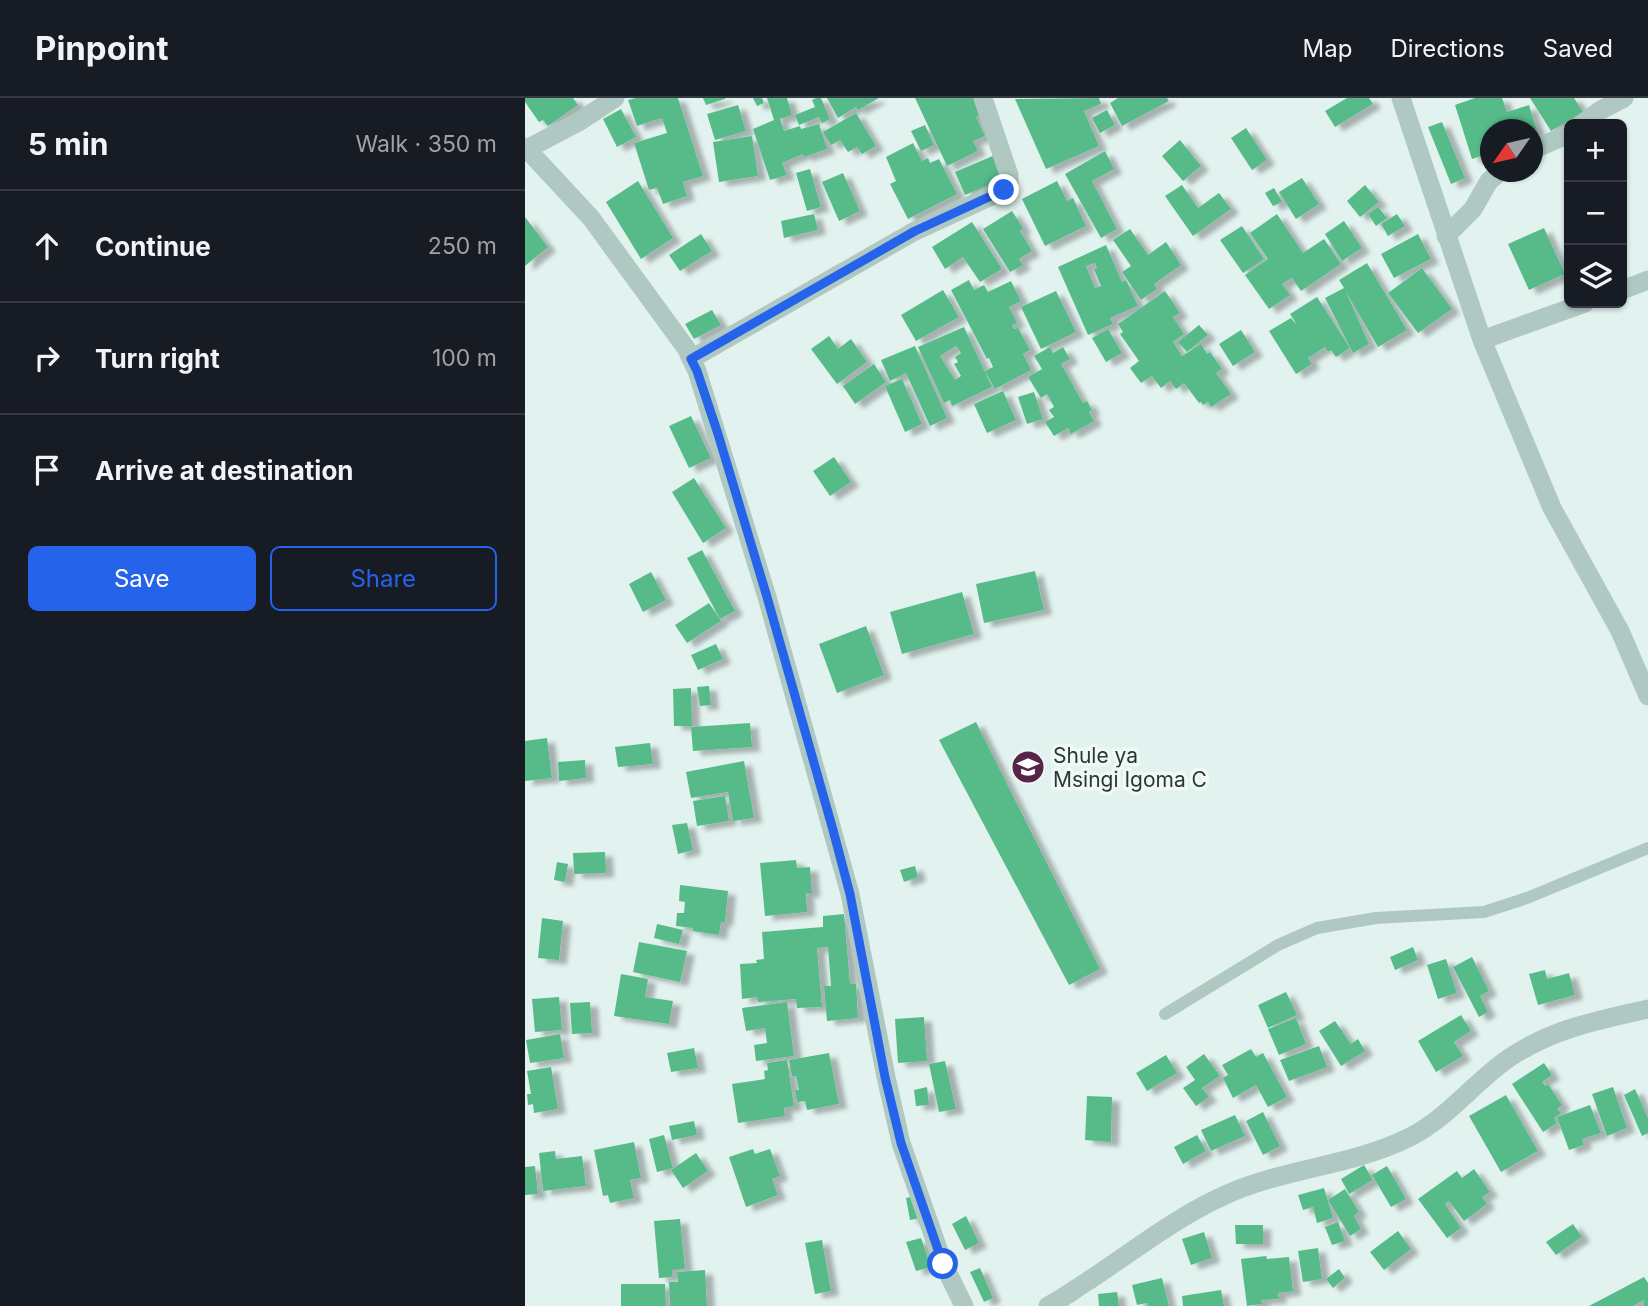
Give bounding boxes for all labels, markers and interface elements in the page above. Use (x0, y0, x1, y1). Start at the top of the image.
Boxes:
text: Pinpoint (35, 28, 168, 68)
text: Map (1303, 34, 1352, 63)
text: Directions (1390, 34, 1505, 63)
text: Saved (1543, 34, 1613, 63)
north arrow (1480, 119, 1543, 182)
map controls (1564, 119, 1627, 308)
button: + (1564, 119, 1627, 182)
text: 5 min (28, 126, 108, 162)
text: Walk · 350 m (356, 130, 497, 158)
route end (988, 174, 1019, 205)
button: − (1564, 182, 1627, 245)
icon: ahead (28, 227, 66, 265)
text: Continue (95, 231, 211, 262)
text: 250 m (428, 232, 497, 260)
button: layers (1564, 245, 1627, 308)
icon: right (28, 339, 66, 377)
text: Turn right (95, 343, 220, 374)
text: 100 m (432, 344, 497, 372)
icon: arrive (28, 451, 66, 489)
text: Arrive at destination (95, 455, 354, 486)
button: Save (28, 546, 256, 611)
button: Share (270, 546, 497, 611)
place label: Shule ya Msingi Igoma C (1053, 743, 1207, 792)
school or university icon: Shule ya Msingi Igoma C (1009, 748, 1047, 786)
route start (927, 1248, 958, 1279)

